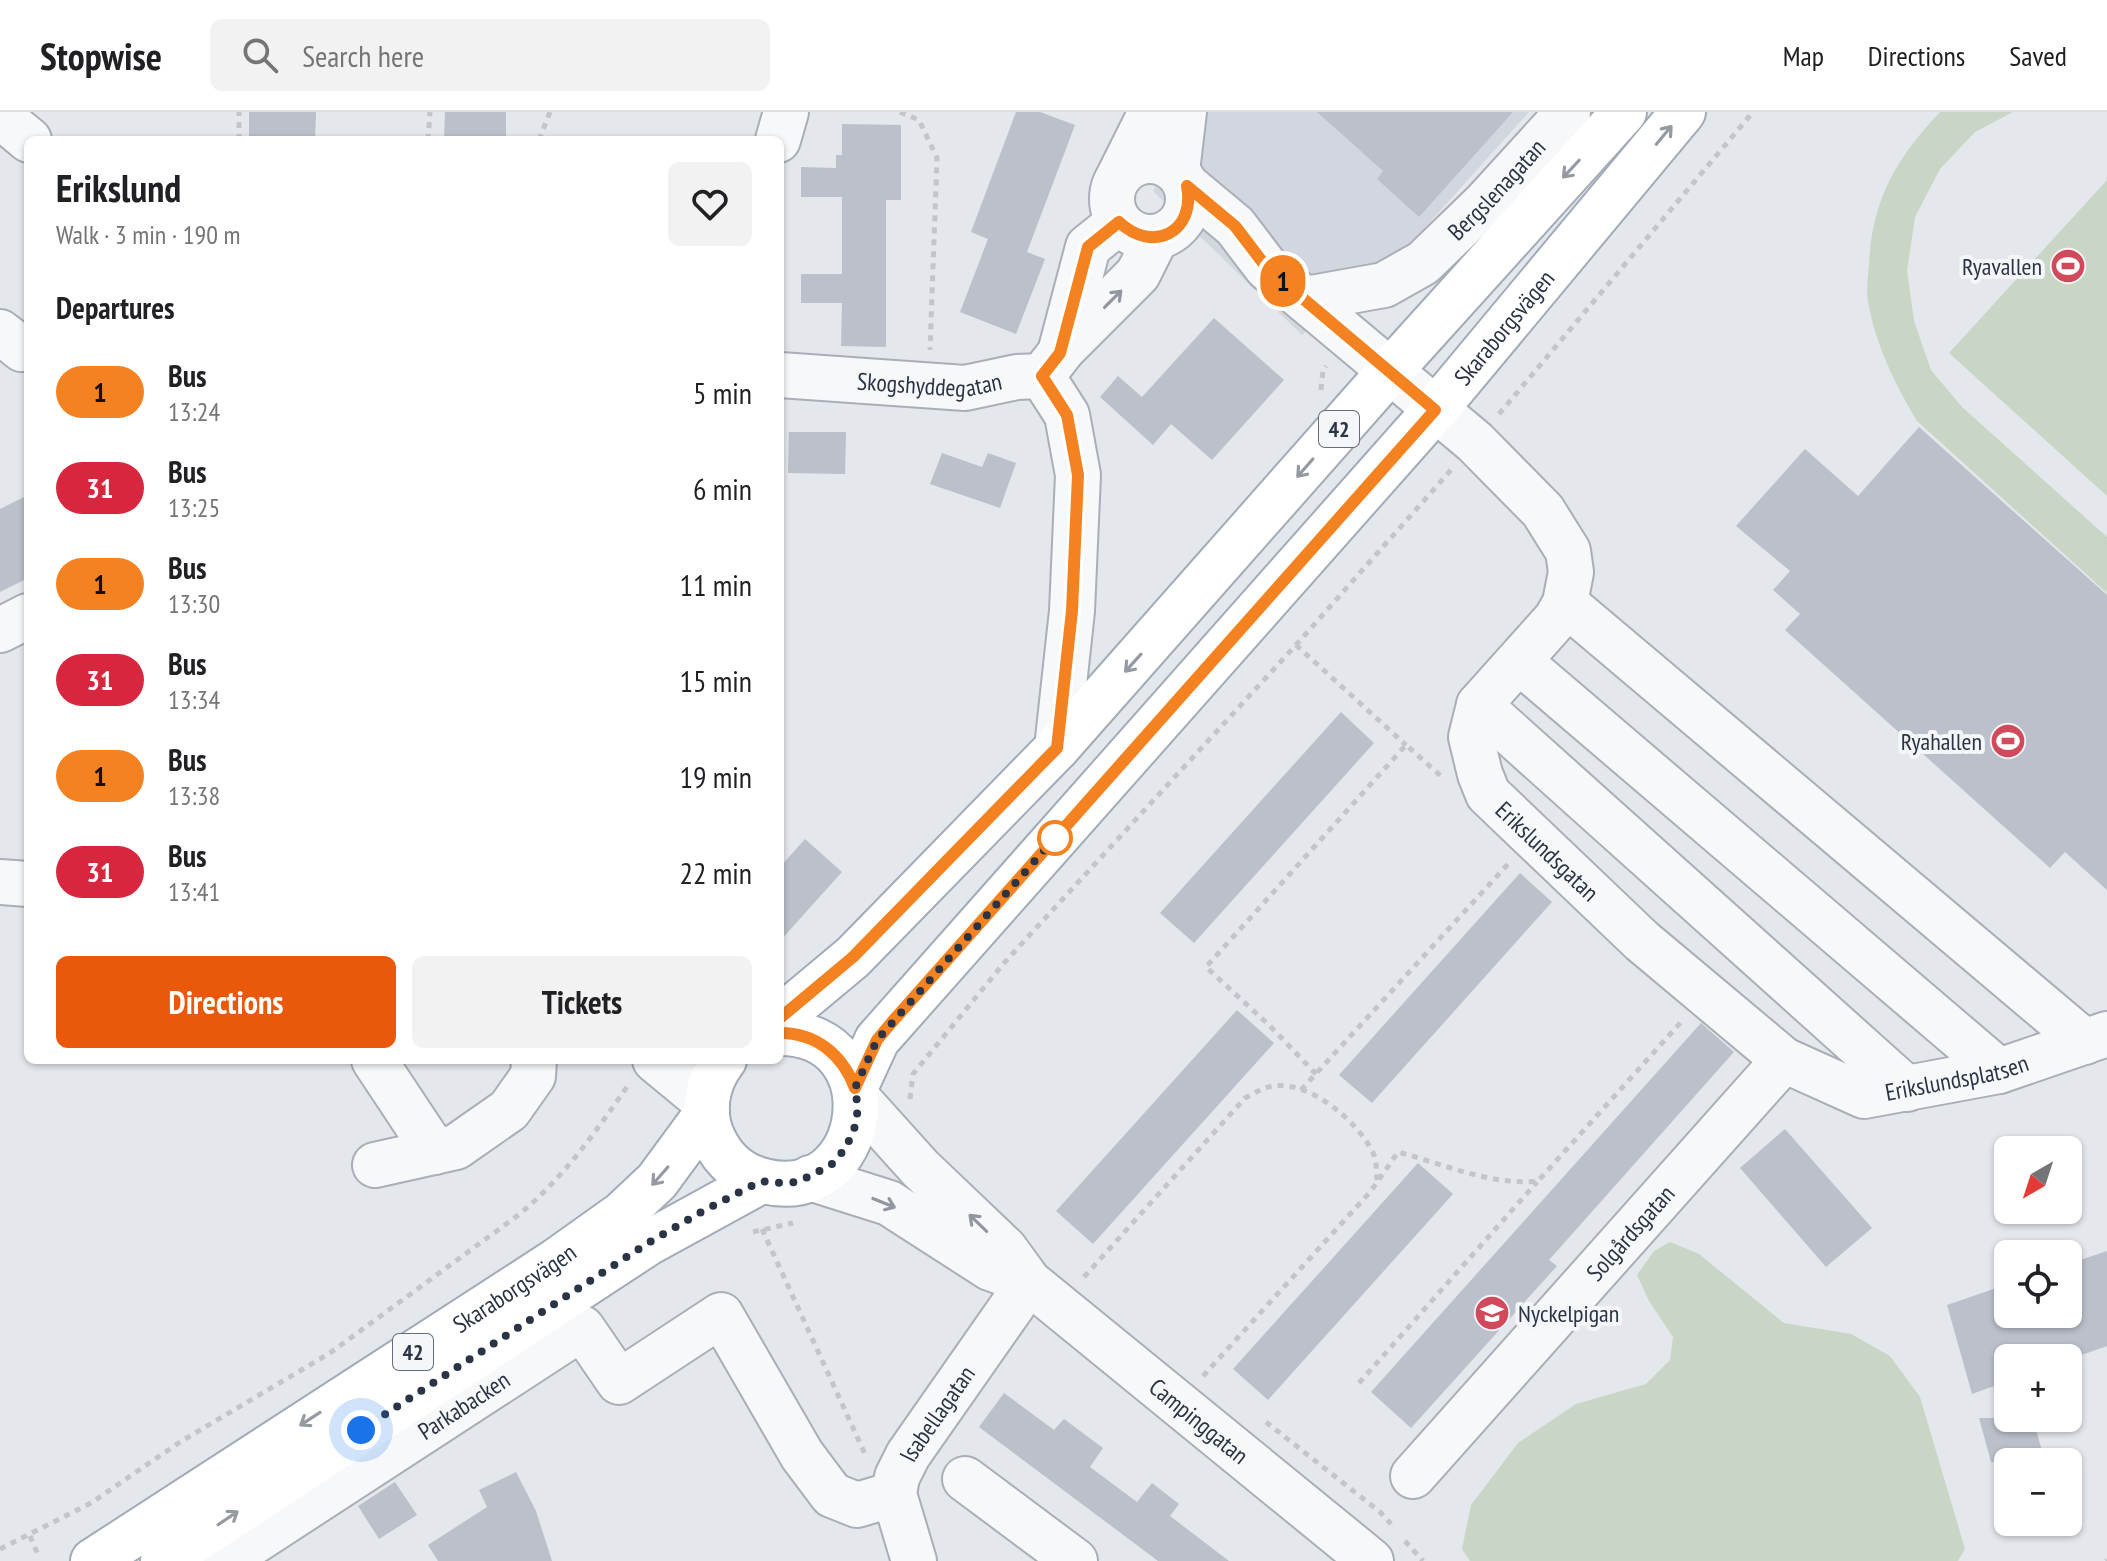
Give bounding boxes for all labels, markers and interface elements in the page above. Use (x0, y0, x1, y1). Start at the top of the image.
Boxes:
search box (210, 19, 770, 91)
text: Stopwise (40, 31, 162, 80)
icon: search (238, 33, 282, 77)
text: Search here (302, 36, 424, 75)
text: Map (1783, 37, 1824, 74)
text: Directions (1868, 37, 1965, 74)
text: Saved (2009, 37, 2067, 74)
one-way arrow (1655, 125, 1673, 146)
street label: Bergslenagatan (1441, 132, 1552, 247)
one-way arrow (1562, 159, 1580, 179)
button: heart (668, 162, 752, 246)
text: Erikslund (56, 163, 181, 212)
text: Walk · 3 min · 190 m (56, 218, 240, 251)
sports icon: Ryavallen (2049, 247, 2087, 285)
place label: Ryavallen (1962, 251, 2042, 282)
line badge: 1 (1257, 255, 1309, 307)
text: 1 (1276, 262, 1290, 299)
street label: Skaraborgsvägen (1447, 263, 1561, 391)
text: Departures (56, 288, 174, 327)
one-way arrow (1103, 290, 1122, 309)
text: Bus (168, 356, 207, 395)
street label: Skogshyddegatan (856, 365, 1005, 404)
text: 1 (93, 373, 107, 410)
text: 5 min (693, 373, 752, 412)
text: 13:24 (168, 395, 220, 428)
road number: 42 (1319, 411, 1359, 447)
text: Bus (168, 452, 207, 491)
one-way arrow (1296, 458, 1314, 478)
text: 31 (87, 469, 113, 506)
text: 6 min (693, 469, 752, 508)
text: 13:25 (168, 491, 220, 524)
text: Bus (168, 548, 207, 587)
text: 1 (93, 565, 107, 602)
text: 11 min (679, 565, 752, 604)
text: 13:30 (168, 587, 220, 620)
text: Bus (168, 644, 207, 683)
one-way arrow (1124, 653, 1142, 673)
text: 31 (87, 661, 113, 698)
text: 15 min (679, 661, 752, 700)
text: 13:34 (168, 683, 220, 716)
sports icon: Ryahallen (1989, 722, 2027, 760)
place label: Ryahallen (1901, 726, 1982, 757)
text: Bus (168, 740, 207, 779)
text: 1 (93, 757, 107, 794)
text: 19 min (679, 757, 752, 796)
text: 13:38 (168, 779, 220, 812)
street label: Erikslundsgatan (1489, 794, 1606, 907)
unlabelled marker (1038, 821, 1072, 855)
text: Bus (168, 836, 207, 875)
text: 31 (87, 853, 113, 890)
text: 22 min (679, 853, 752, 892)
text: 13:41 (168, 875, 220, 908)
button: Directions (56, 956, 396, 1048)
button: Tickets (412, 956, 752, 1048)
street label: Erikslundsplatsen (1882, 1047, 2032, 1107)
north arrow (1994, 1136, 2082, 1224)
map controls (1994, 1136, 2082, 1536)
one-way arrow (652, 1165, 670, 1185)
street label: Solgårdsgatan (1579, 1178, 1681, 1287)
one-way arrow (871, 1197, 895, 1211)
one-way arrow (968, 1214, 988, 1233)
street label: Skaraborgsvägen (447, 1236, 582, 1339)
button: locate (1994, 1240, 2082, 1328)
school or university icon: Nyckelpigan (1473, 1294, 1511, 1332)
place label: Nyckelpigan (1518, 1298, 1619, 1329)
road number: 42 (393, 1334, 433, 1370)
button: + (1994, 1344, 2082, 1432)
street label: Isabellagatan (892, 1359, 981, 1467)
street label: Parkabacken (412, 1364, 515, 1446)
street label: Campinggatan (1143, 1371, 1255, 1471)
your location (341, 1410, 381, 1450)
one-way arrow (299, 1411, 321, 1428)
button: − (1994, 1448, 2082, 1536)
one-way arrow (217, 1510, 239, 1526)

